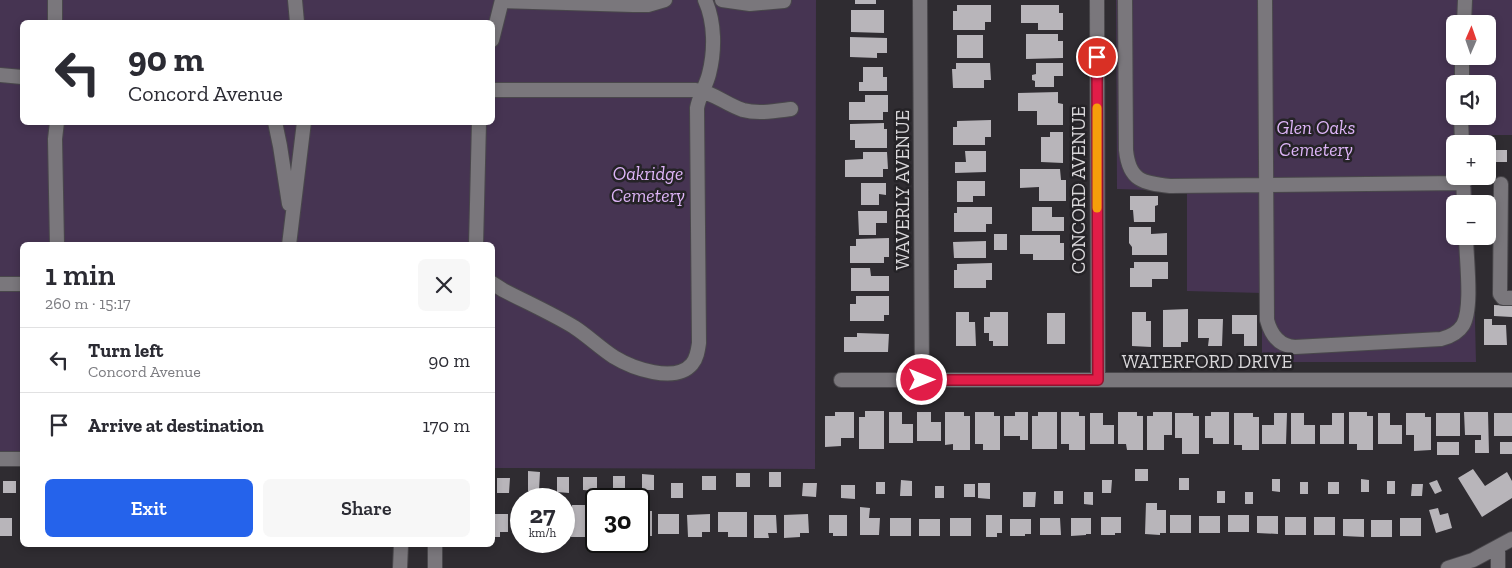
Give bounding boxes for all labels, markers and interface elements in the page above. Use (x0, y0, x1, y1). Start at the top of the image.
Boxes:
north arrow (1446, 15, 1496, 65)
map controls (1446, 15, 1496, 245)
pin (1076, 36, 1118, 78)
text: 90 m (128, 38, 204, 80)
icon: left (45, 40, 110, 105)
icon: arrive (1083, 43, 1111, 71)
button: sound (1446, 75, 1496, 125)
text: Concord Avenue (128, 80, 283, 107)
street label: CONCORD AVENUE (1067, 106, 1090, 274)
street label: WAVERLY AVENUE (891, 110, 914, 270)
park label: Glen Oaks Cemetery (1276, 116, 1356, 161)
button: + (1446, 135, 1496, 185)
park label: Oakridge Cemetery (611, 162, 685, 207)
button: − (1446, 195, 1496, 245)
text: 1 min (45, 257, 115, 293)
button: close (418, 259, 470, 311)
text: 260 m · 15:17 (45, 294, 131, 313)
text: Turn left (88, 339, 163, 362)
icon: left (45, 346, 73, 374)
text: 90 m (428, 349, 470, 372)
street label: WATERFORD DRIVE (1122, 350, 1292, 373)
position arrow (895, 353, 947, 405)
text: Concord Avenue (88, 362, 201, 381)
icon: arrive (45, 411, 73, 439)
text: Arrive at destination (88, 414, 264, 437)
text: 170 m (422, 414, 470, 437)
button: Exit (45, 479, 253, 537)
button: Share (263, 479, 470, 537)
speed limit sign: 30 (585, 488, 650, 553)
text: 27 (530, 499, 555, 529)
text: km/h (529, 526, 556, 540)

